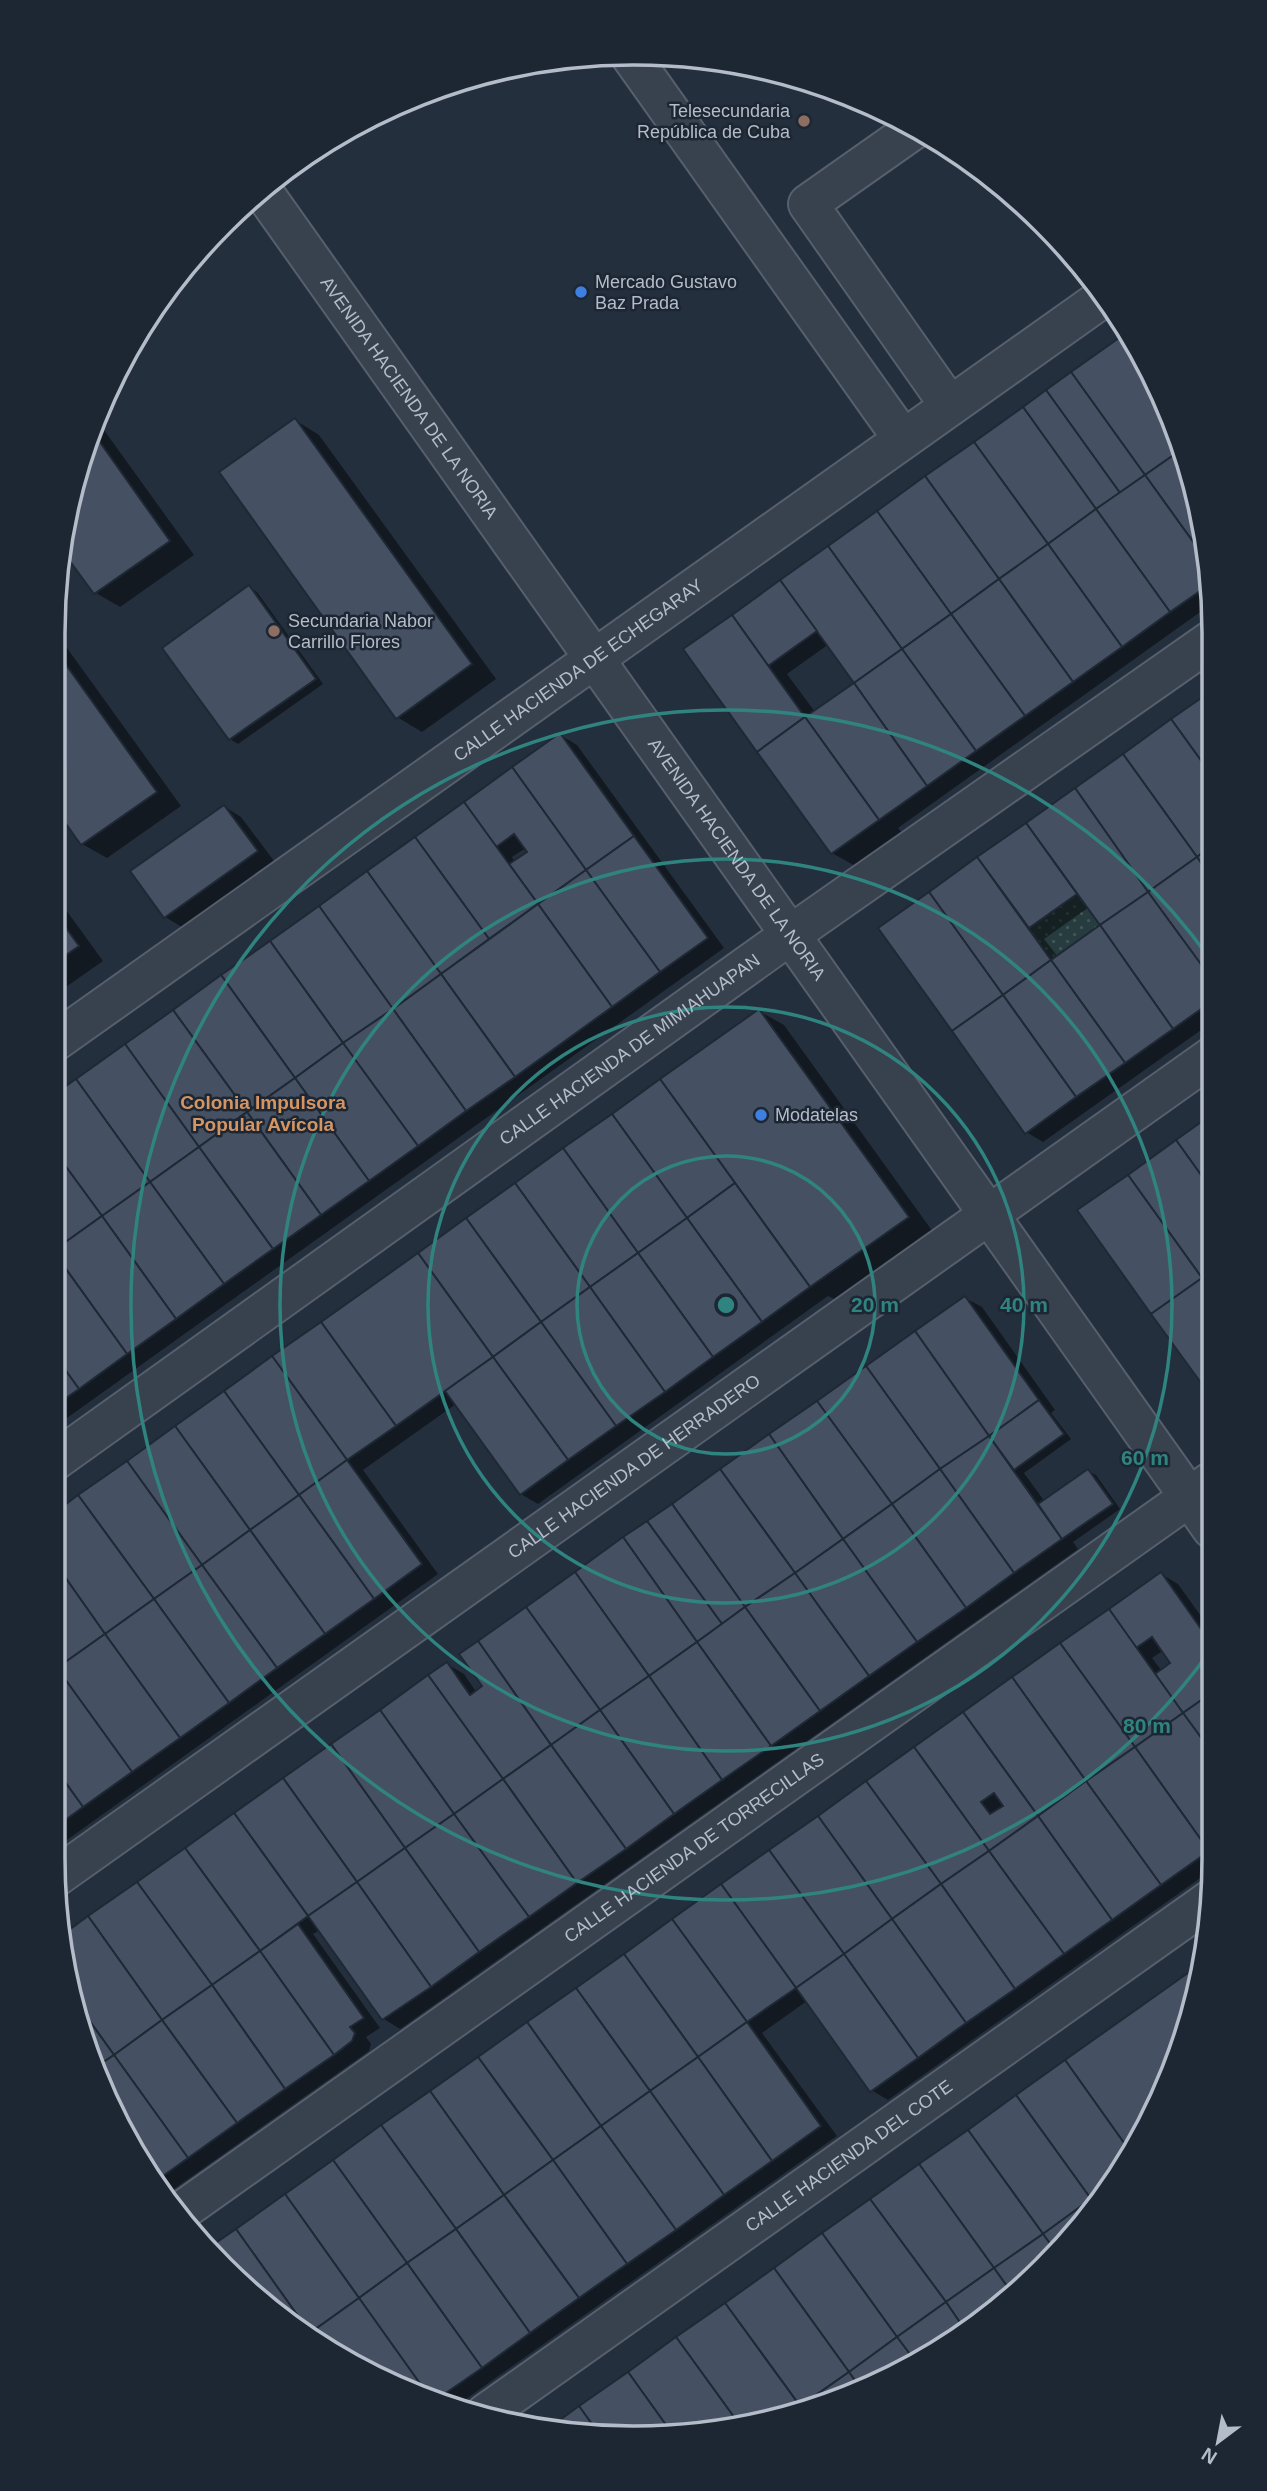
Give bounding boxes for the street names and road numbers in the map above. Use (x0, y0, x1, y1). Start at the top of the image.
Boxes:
street label: AVENIDA HACIENDA DE LA NORIA (317, 273, 502, 523)
street label: CALLE HACIENDA DE ECHEGARAY (450, 575, 707, 765)
street label: AVENIDA HACIENDA DE LA NORIA (644, 735, 829, 984)
street label: CALLE HACIENDA DE MIMIAHUAPAN (496, 950, 764, 1149)
street label: CALLE HACIENDA DE HERRADERO (504, 1370, 764, 1563)
street label: CALLE HACIENDA DE TORRECILLAS (560, 1749, 828, 1947)
street label: CALLE HACIENDA DEL COTE (742, 2076, 956, 2236)

